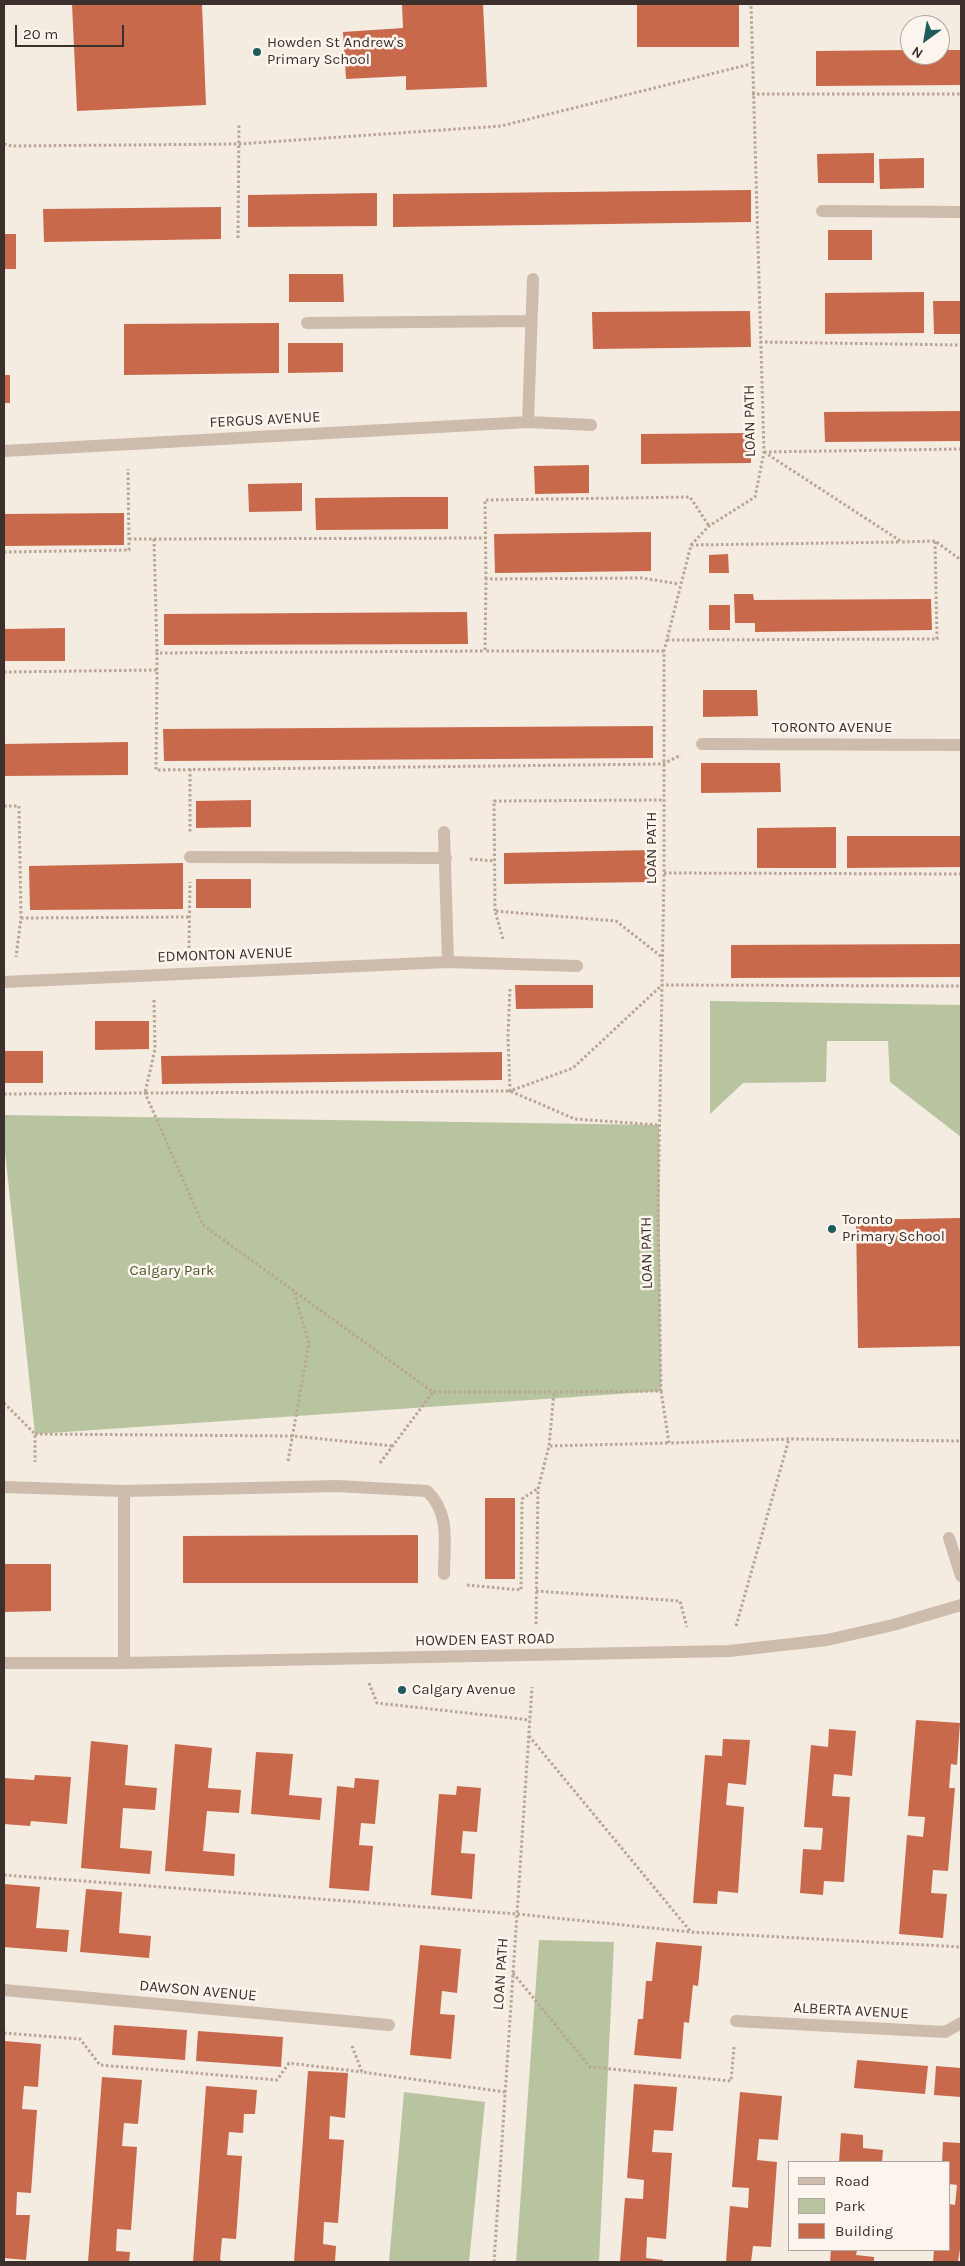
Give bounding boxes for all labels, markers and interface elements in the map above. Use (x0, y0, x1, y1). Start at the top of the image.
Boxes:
scale bar (18, 15, 126, 47)
north arrow (900, 15, 950, 65)
text: 20 m (23, 25, 58, 43)
place label: Howden St Andrew's Primary School (267, 34, 404, 69)
text: N (909, 42, 926, 62)
marker: Howden St Andrew's Primary School (251, 46, 263, 58)
street label: LOAN PATH (740, 385, 760, 457)
street label: FERGUS AVENUE (209, 408, 321, 432)
street label: TORONTO AVENUE (772, 719, 892, 737)
street label: LOAN PATH (643, 812, 661, 884)
street label: EDMONTON AVENUE (157, 944, 293, 966)
place label: Toronto Primary School (842, 1211, 945, 1246)
street label: LOAN PATH (637, 1217, 657, 1289)
marker: Toronto Primary School (826, 1223, 838, 1235)
park label: Calgary Park (130, 1262, 214, 1280)
street label: HOWDEN EAST ROAD (415, 1630, 555, 1650)
place label: Calgary Avenue (412, 1681, 516, 1699)
marker: Calgary Avenue (396, 1684, 408, 1696)
street label: LOAN PATH (489, 1937, 513, 2011)
street label: DAWSON AVENUE (139, 1977, 257, 2005)
street label: ALBERTA AVENUE (793, 1999, 909, 2023)
legend (788, 2161, 950, 2251)
text: Road (835, 2172, 870, 2190)
text: Park (835, 2197, 865, 2215)
text: Building (835, 2222, 893, 2240)

